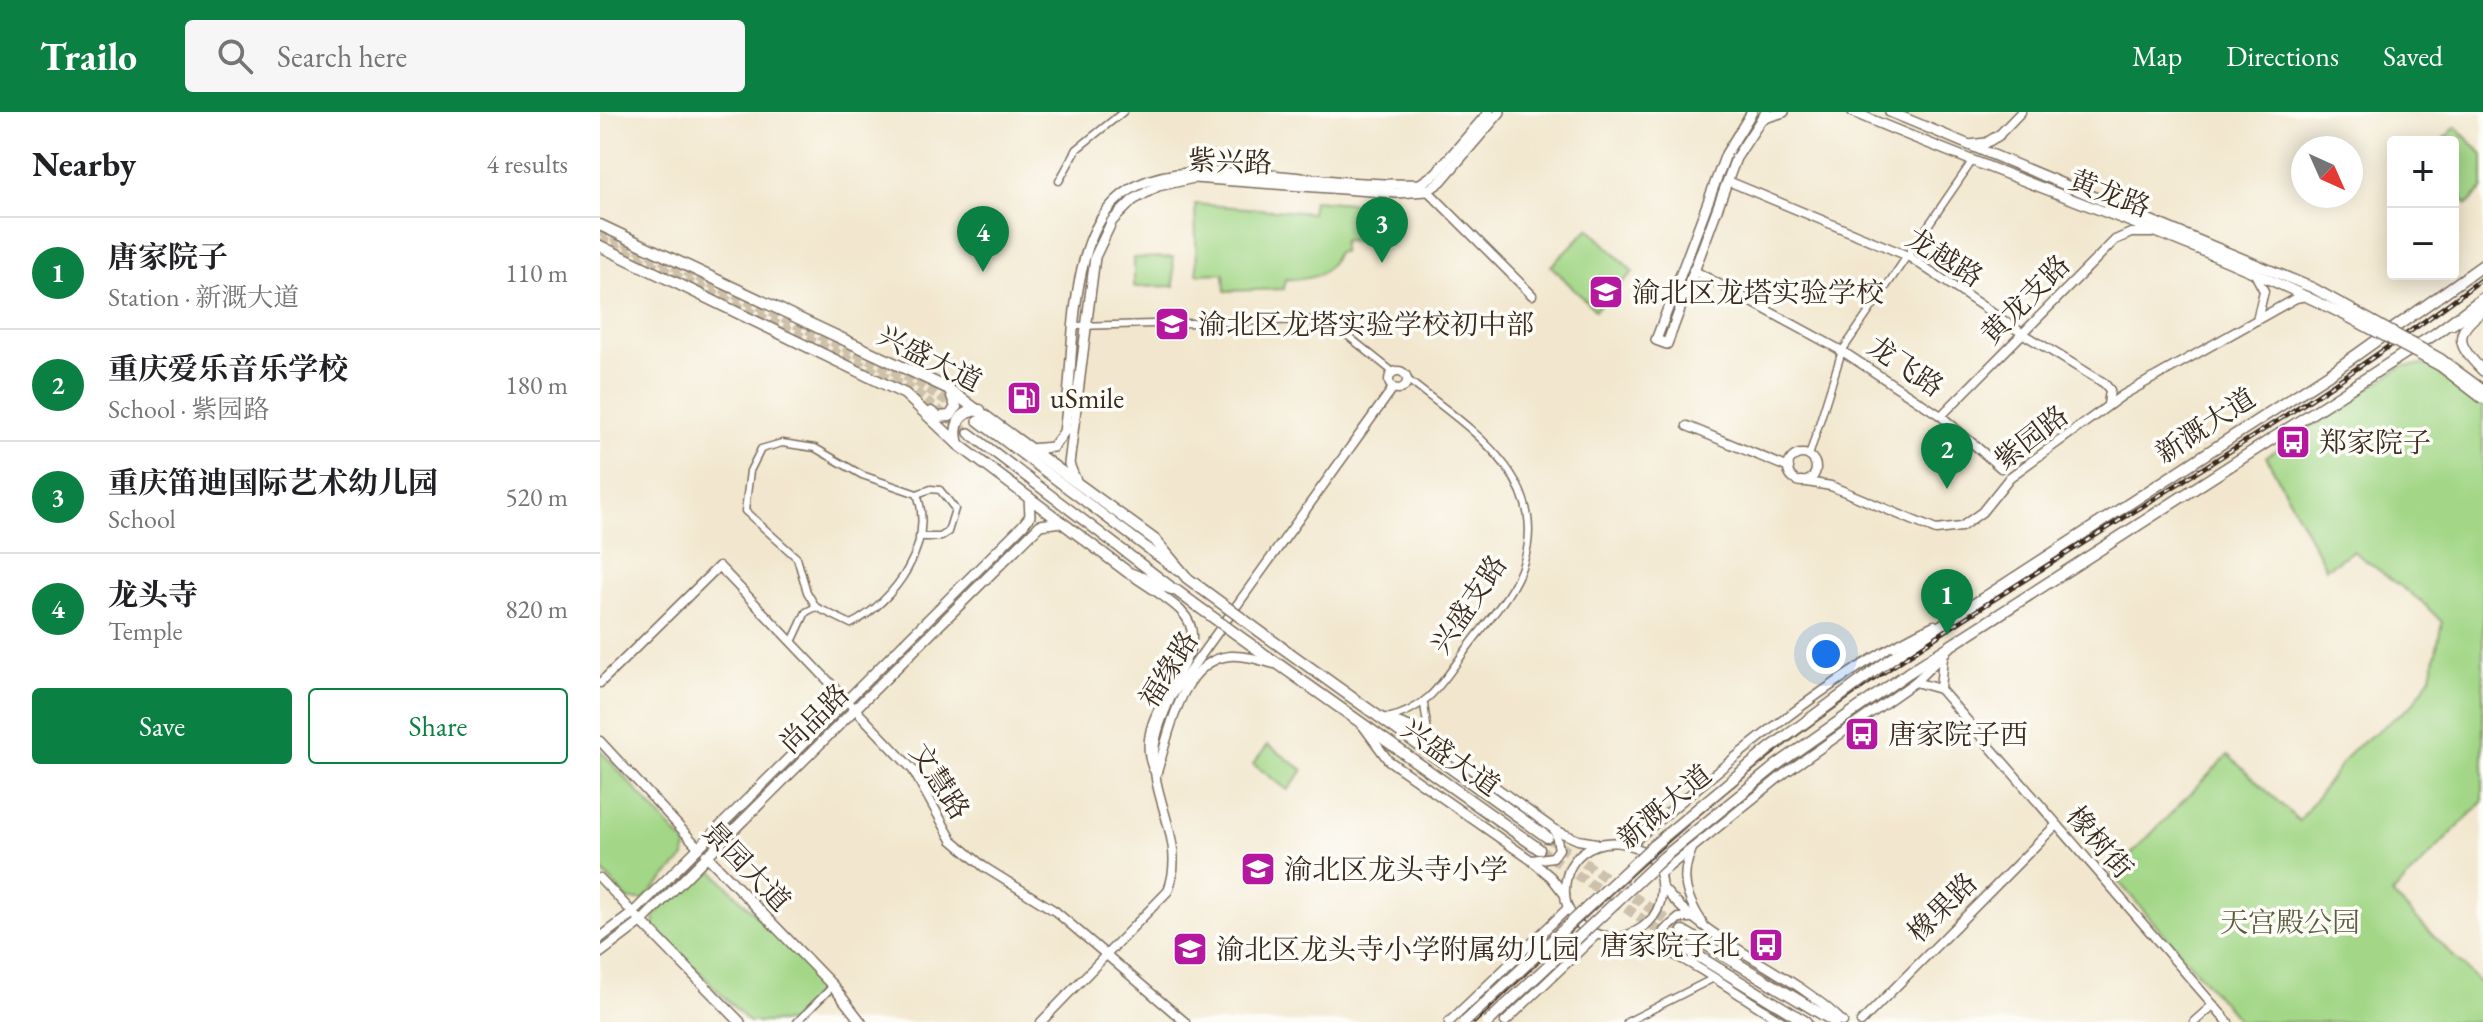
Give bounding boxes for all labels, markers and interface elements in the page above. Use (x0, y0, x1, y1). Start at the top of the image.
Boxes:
search box (185, 20, 745, 92)
text: Trailo (40, 32, 137, 81)
icon: search (213, 34, 257, 78)
text: Search here (277, 37, 407, 76)
text: Map (2132, 38, 2182, 74)
text: Directions (2226, 38, 2339, 74)
text: Saved (2383, 38, 2443, 74)
north arrow (2291, 136, 2363, 208)
map controls (2387, 136, 2459, 280)
button: + (2387, 136, 2459, 208)
text: Nearby (32, 142, 136, 186)
street label: 紫兴路 (1187, 142, 1273, 180)
text: 4 results (487, 147, 568, 181)
street label: 黄龙路 (2064, 161, 2156, 225)
pin: 3 (1356, 197, 1408, 263)
pin: 4 (957, 206, 1009, 272)
button: − (2387, 208, 2459, 280)
street label: 龙越路 (1900, 219, 1990, 295)
text: 唐家院子 (108, 237, 228, 276)
street label: 黄龙支路 (1973, 247, 2077, 351)
text: 1 (51, 256, 65, 290)
text: 110 m (505, 256, 568, 290)
school or university icon: 渝北区龙塔实验学校 (1587, 273, 1625, 311)
place label: 渝北区龙塔实验学校 (1632, 274, 1884, 310)
text: Station · 新溉大道 (108, 280, 299, 314)
school or university icon: 渝北区龙塔实验学校初中部 (1153, 305, 1191, 343)
place label: 渝北区龙塔实验学校初中部 (1198, 306, 1534, 342)
street label: 兴盛大道 (872, 317, 988, 399)
street label: 龙飞路 (1861, 328, 1951, 404)
text: 重庆爱乐音乐学校 (108, 349, 348, 388)
text: 2 (51, 368, 65, 402)
text: 180 m (505, 368, 568, 402)
fuel station icon: uSmile (1005, 379, 1043, 417)
street label: 新溉大道 (2148, 379, 2262, 471)
place label: uSmile (1050, 380, 1124, 416)
text: School · 紫园路 (108, 392, 269, 426)
street label: 紫园路 (1987, 397, 2075, 477)
pin: 2 (1921, 423, 1973, 489)
bus stop icon: 郑家院子 (2274, 423, 2312, 461)
place label: 郑家院子 (2319, 424, 2431, 460)
text: 重庆笛迪国际艺术幼儿园 (108, 463, 438, 502)
text: 3 (51, 480, 65, 514)
text: 520 m (505, 480, 568, 514)
text: School (108, 502, 176, 536)
street label: 兴盛支路 (1422, 548, 1514, 660)
pin: 1 (1921, 569, 1973, 635)
text: 龙头寺 (108, 575, 198, 614)
text: 4 (51, 592, 65, 626)
text: 820 m (505, 592, 568, 626)
text: Temple (108, 614, 183, 648)
street label: 福缘路 (1130, 624, 1206, 714)
your location (1806, 634, 1846, 674)
street label: 尚品路 (772, 676, 856, 760)
button: Save (32, 688, 292, 764)
button: Share (308, 688, 568, 764)
street label: 兴盛大道 (1395, 710, 1507, 804)
bus stop icon: 唐家院子西 (1843, 715, 1881, 753)
place label: 唐家院子西 (1888, 716, 2028, 752)
street label: 文慧路 (902, 736, 978, 826)
street label: 新溉大道 (1610, 756, 1718, 856)
street label: 橡树街 (2059, 798, 2141, 886)
street label: 景园大道 (695, 813, 799, 919)
school or university icon: 渝北区龙头寺小学 (1239, 850, 1277, 888)
place label: 渝北区龙头寺小学 (1284, 851, 1508, 887)
street label: 橡果路 (1900, 865, 1984, 949)
park label: 天宫殿公园 (2220, 904, 2360, 940)
bus stop icon: 唐家院子北 (1747, 926, 1785, 964)
place label: 唐家院子北 (1600, 927, 1740, 963)
school or university icon: 渝北区龙头寺小学附属幼儿园 (1171, 930, 1209, 968)
place label: 渝北区龙头寺小学附属幼儿园 (1216, 931, 1580, 967)

